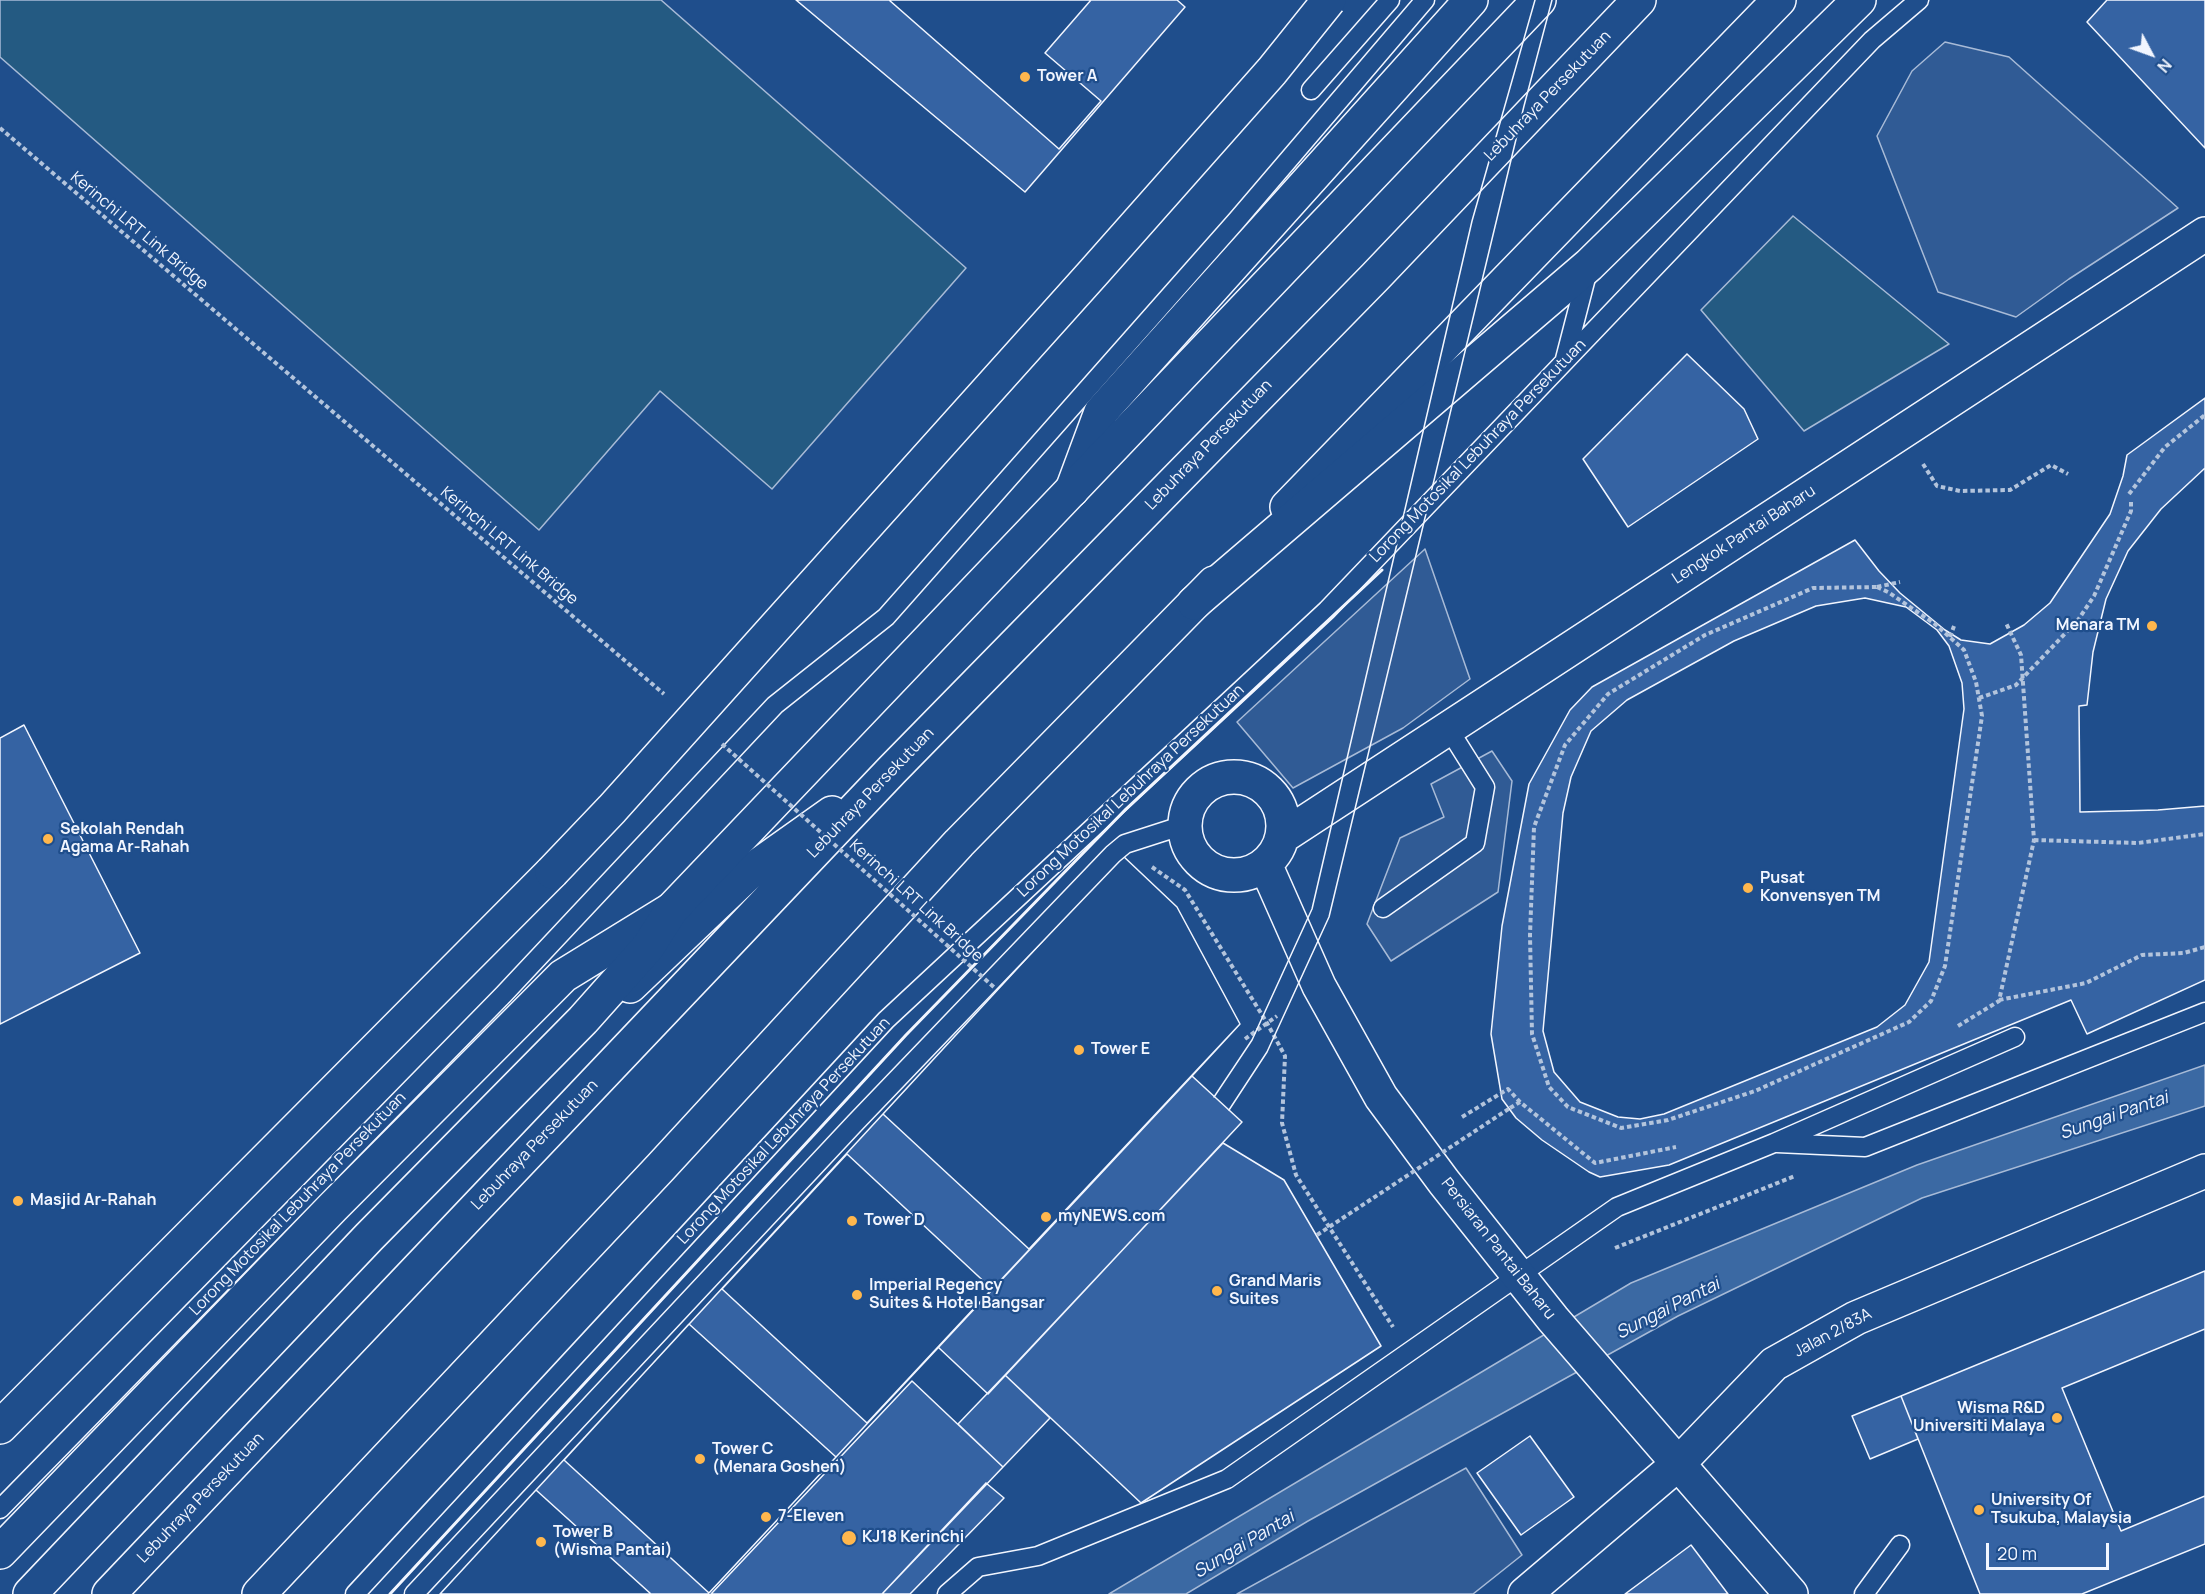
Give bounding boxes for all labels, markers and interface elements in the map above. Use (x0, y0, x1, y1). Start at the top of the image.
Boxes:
north arrow (2121, 24, 2181, 84)
street label: Lebuhraya Persekutuan (1481, 27, 1615, 165)
text: N (2153, 54, 2177, 77)
place label: Tower A (1037, 67, 1097, 87)
marker: Tower A (1018, 70, 1032, 84)
street label: Kerinchi LRT Link Bridge (66, 168, 212, 294)
street label: Lorong Motosikal Lebuhraya Persekutuan (1366, 335, 1590, 567)
street label: Lebuhraya Persekutuan (1142, 376, 1276, 514)
street label: Lengkok Pantai Baharu (1669, 481, 1819, 589)
street label: Kerinchi LRT Link Bridge (436, 483, 582, 609)
place label: Menara TM (2056, 616, 2140, 636)
marker: Menara TM (2145, 619, 2159, 633)
street label: Lorong Motosikal Lebuhraya Persekutuan (1014, 681, 1248, 901)
street label: Lebuhraya Persekutuan (804, 724, 938, 862)
place label: Sekolah Rendah Agama Ar-Rahah (60, 820, 189, 858)
marker: Sekolah Rendah Agama Ar-Rahah (41, 832, 55, 846)
street label: Kerinchi LRT Link Bridge (845, 836, 987, 966)
place label: Pusat Konvensyen TM (1760, 869, 1880, 907)
marker: Pusat Konvensyen TM (1741, 881, 1755, 895)
street label: Lorong Motosikal Lebuhraya Persekutuan (674, 1014, 894, 1248)
place label: Tower E (1091, 1040, 1150, 1060)
marker: Tower E (1072, 1043, 1086, 1057)
street label: Lebuhraya Persekutuan (468, 1076, 602, 1214)
water label: Sungai Pantai (2057, 1087, 2171, 1145)
street label: Lorong Motosikal Lebuhraya Persekutuan (186, 1088, 410, 1320)
street label: Persiaran Pantai Baharu (1437, 1174, 1559, 1324)
place label: Masjid Ar-Rahah (30, 1191, 157, 1211)
marker: Masjid Ar-Rahah (11, 1194, 25, 1208)
place label: myNEWS.com (1058, 1207, 1165, 1227)
marker: myNEWS.com (1039, 1210, 1053, 1224)
place label: Tower D (864, 1211, 925, 1231)
marker: Tower D (845, 1214, 859, 1228)
place label: Grand Maris Suites (1229, 1272, 1321, 1310)
water label: Sungai Pantai (1613, 1274, 1723, 1344)
place label: Imperial Regency Suites & Hotel Bangsar (869, 1276, 1045, 1314)
marker: Grand Maris Suites (1210, 1284, 1224, 1298)
marker: Imperial Regency Suites & Hotel Bangsar (850, 1288, 864, 1302)
street label: Jalan 2/83A (1791, 1305, 1875, 1361)
place label: Wisma R&D Universiti Malaya (1913, 1399, 2045, 1437)
marker: Wisma R&D Universiti Malaya (2050, 1411, 2064, 1425)
street label: Lebuhraya Persekutuan (134, 1429, 268, 1567)
place label: Tower C (Menara Goshen) (712, 1440, 847, 1478)
marker: Tower C (Menara Goshen) (693, 1452, 707, 1466)
place label: University Of Tsukuba, Malaysia (1991, 1491, 2132, 1529)
marker: University Of Tsukuba, Malaysia (1972, 1503, 1986, 1517)
place label: 7-Eleven (778, 1507, 844, 1527)
water label: Sungai Pantai (1190, 1507, 1298, 1583)
marker: 7-Eleven (759, 1510, 773, 1524)
place label: Tower B (Wisma Pantai) (553, 1523, 673, 1561)
place label: KJ18 Kerinchi (862, 1528, 964, 1548)
marker: KJ18 Kerinchi (840, 1529, 858, 1547)
scale bar (1989, 1531, 2112, 1569)
marker: Tower B (Wisma Pantai) (534, 1535, 548, 1549)
text: 20 m (1997, 1541, 2037, 1565)

